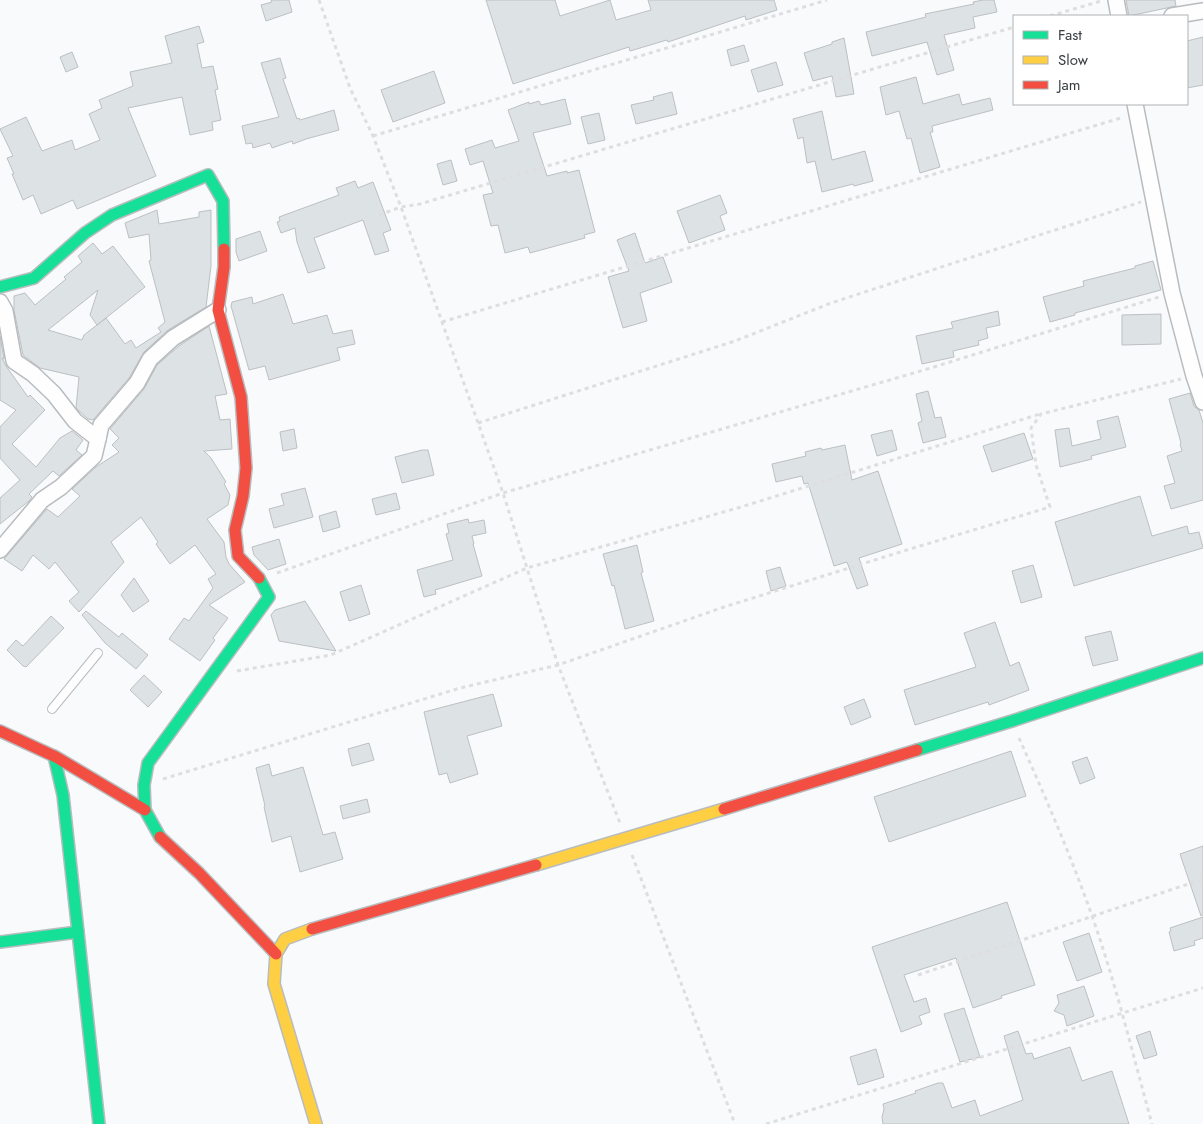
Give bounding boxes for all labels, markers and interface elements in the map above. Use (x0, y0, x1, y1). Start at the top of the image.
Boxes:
legend (1013, 15, 1188, 105)
text: Fast (1058, 24, 1082, 46)
text: Slow (1058, 49, 1089, 71)
text: Jam (1056, 74, 1081, 96)

